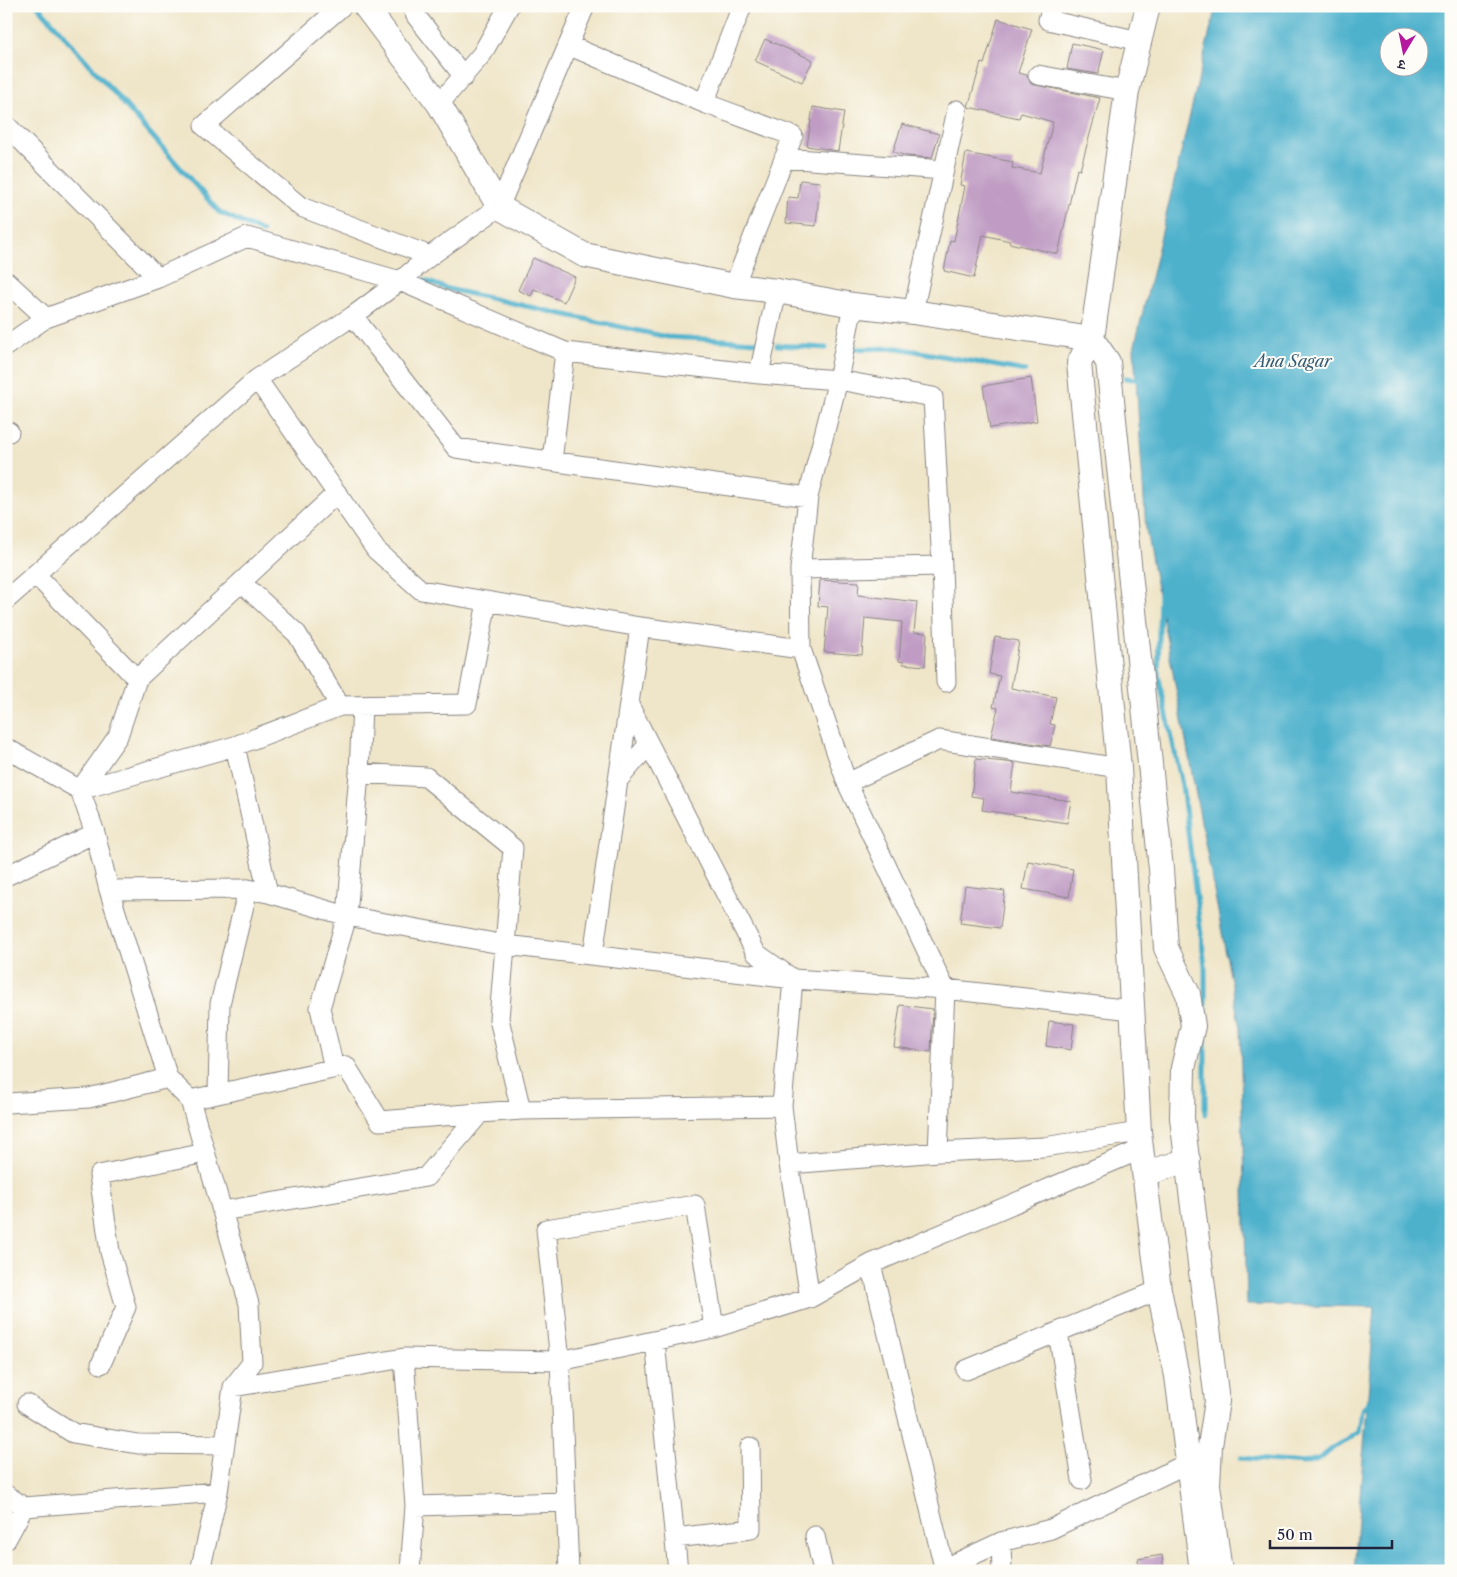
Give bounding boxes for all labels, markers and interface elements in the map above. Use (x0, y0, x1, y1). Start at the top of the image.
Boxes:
north arrow (1380, 28, 1430, 78)
text: उ (1396, 55, 1408, 74)
water label: Ana Sagar (1251, 351, 1333, 371)
scale bar (1270, 1517, 1392, 1549)
text: 50 m (1277, 1525, 1313, 1544)

